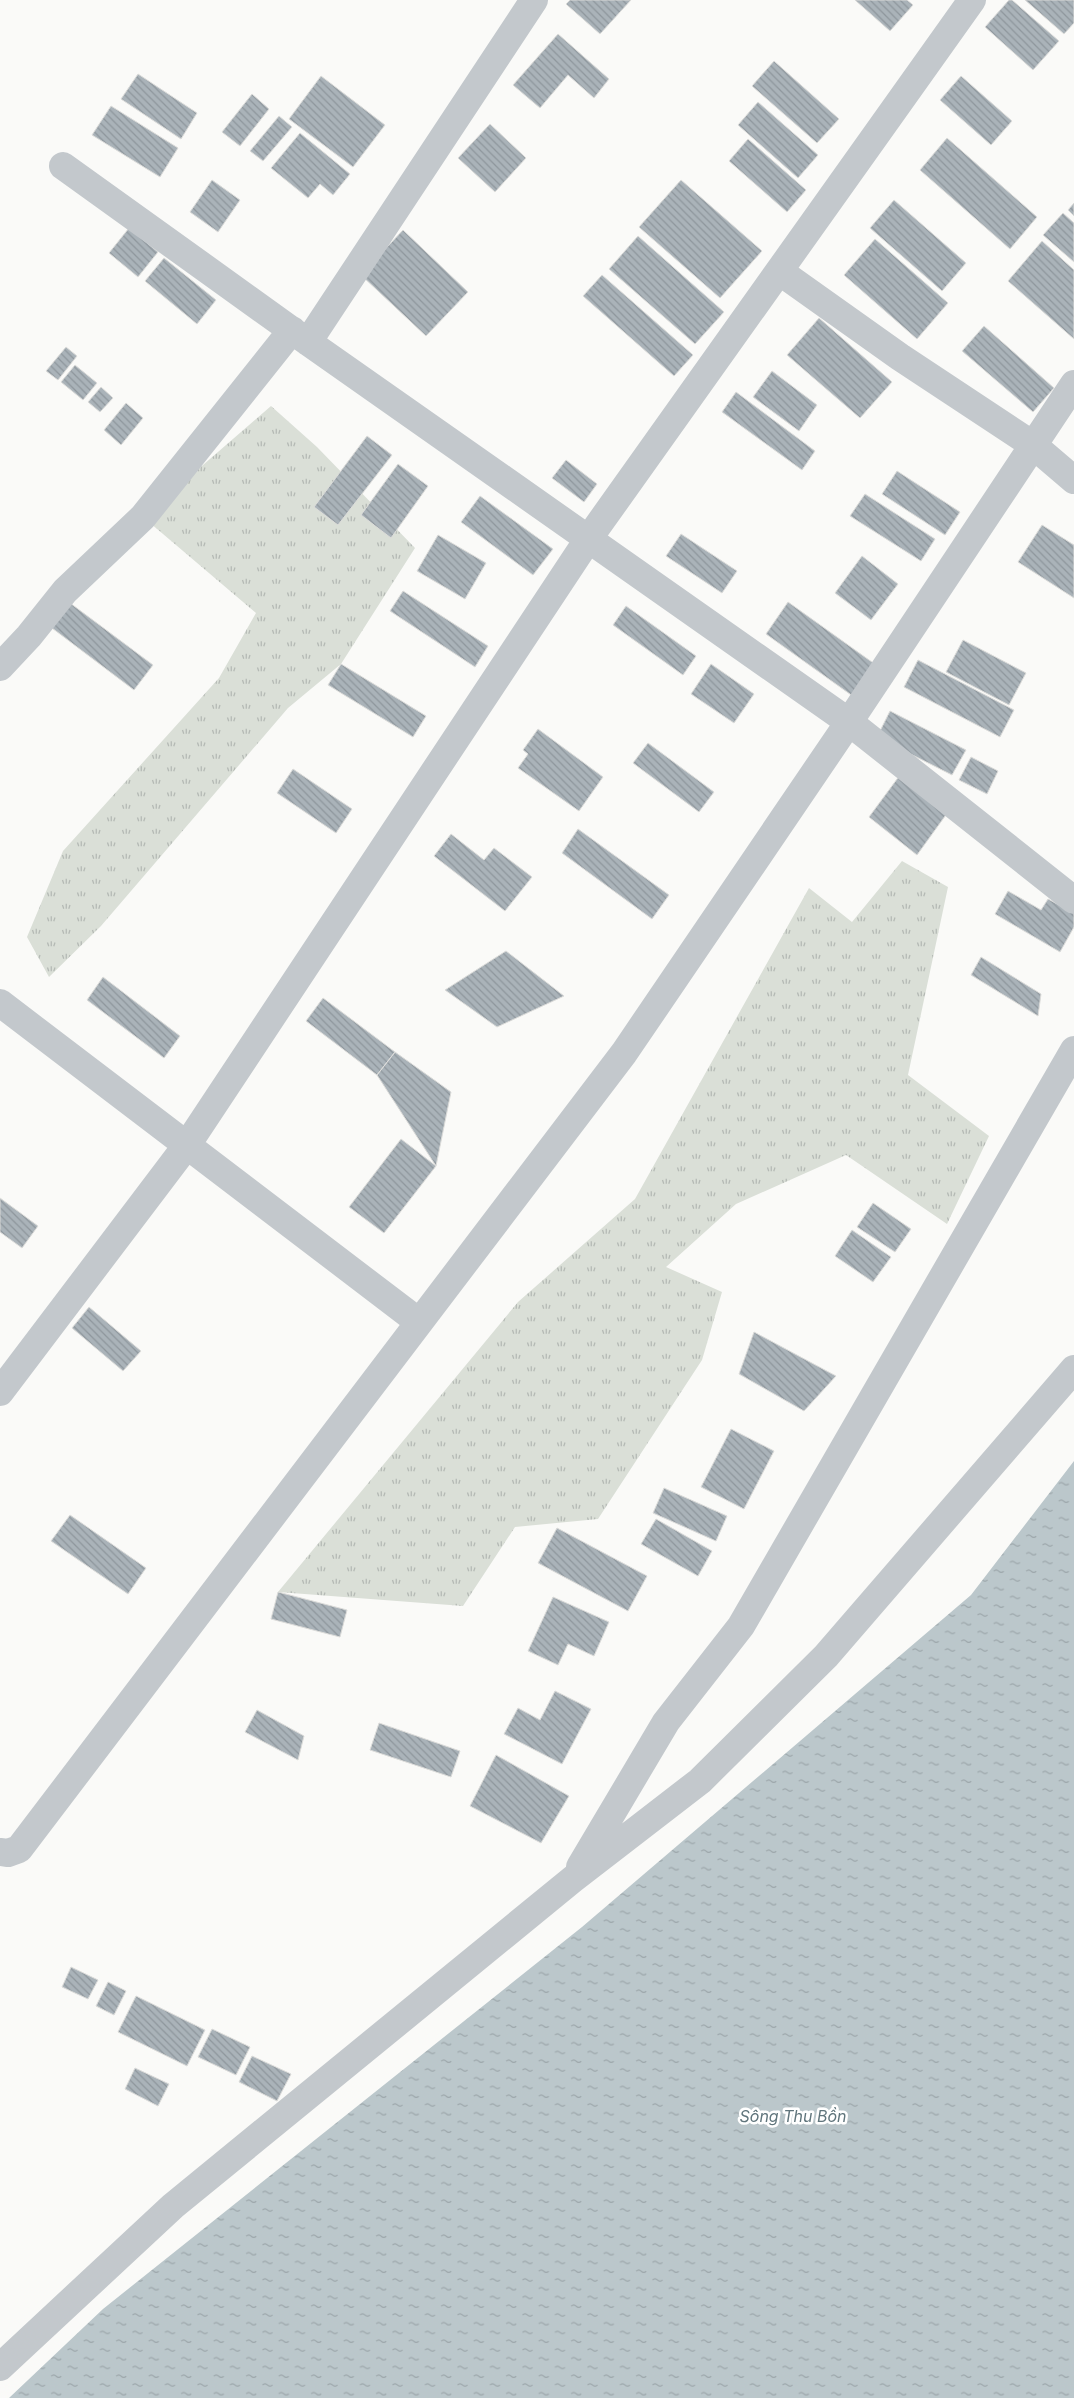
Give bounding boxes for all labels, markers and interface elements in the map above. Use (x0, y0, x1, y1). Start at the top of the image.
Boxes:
water label: Sông Thu Bồn (740, 2106, 846, 2126)

